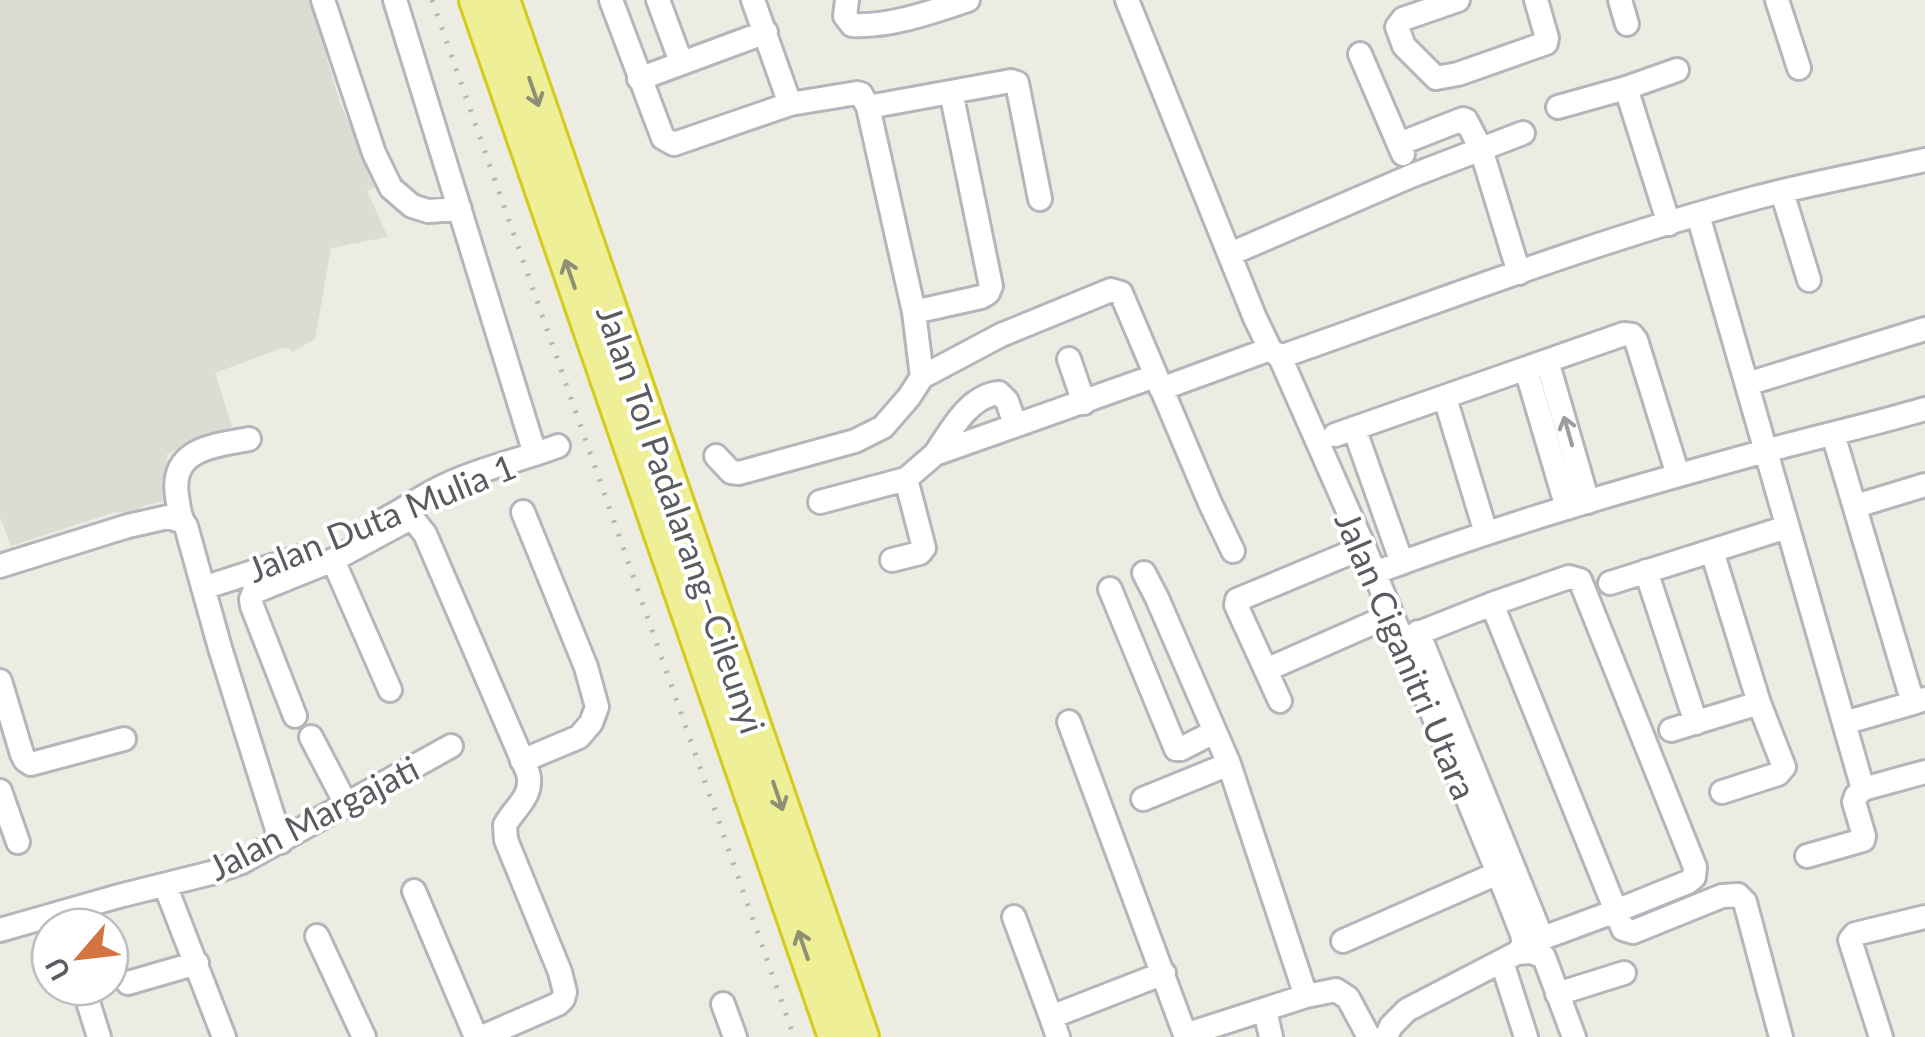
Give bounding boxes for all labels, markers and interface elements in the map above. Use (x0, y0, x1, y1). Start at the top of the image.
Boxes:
one-way arrow (527, 76, 545, 108)
one-way arrow (560, 260, 578, 291)
street label: Jalan Tol Padalarang–Cileunyi (589, 299, 775, 739)
one-way arrow (1557, 416, 1576, 448)
street label: Jalan Duta Mulia 1 (241, 444, 521, 590)
street label: Jalan Ciganitri Utara (1327, 505, 1487, 805)
street label: Jalan Margajati (201, 746, 425, 888)
one-way arrow (770, 780, 788, 811)
north arrow (30, 907, 130, 1007)
one-way arrow (793, 930, 811, 961)
text: U (37, 952, 77, 986)

